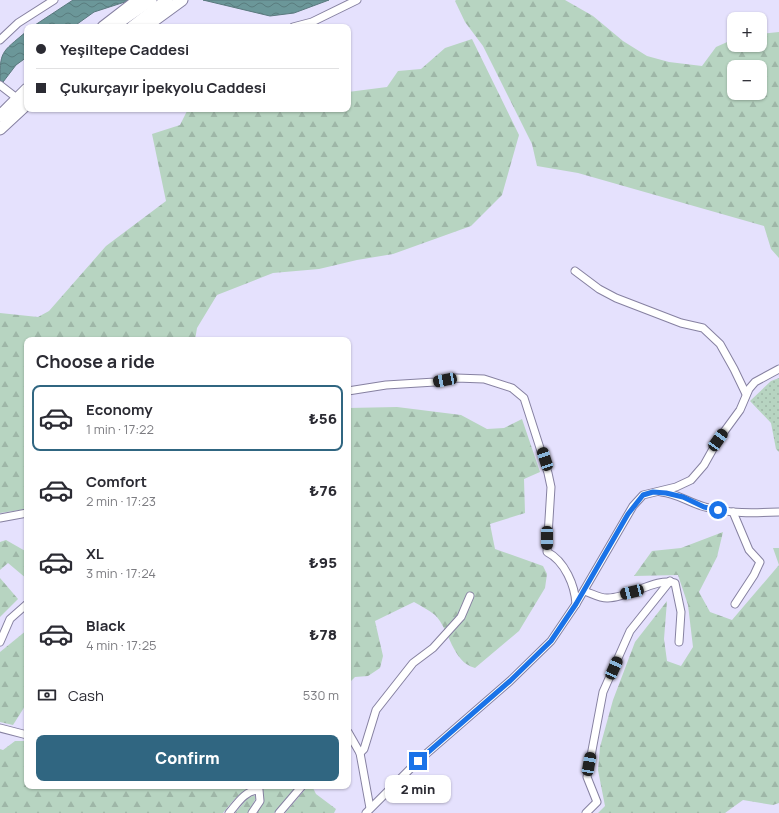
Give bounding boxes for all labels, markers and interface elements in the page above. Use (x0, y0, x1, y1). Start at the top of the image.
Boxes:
map controls (727, 12, 767, 100)
button: + (727, 12, 767, 52)
text: Yeşiltepe Caddesi (60, 39, 189, 60)
button: − (727, 60, 767, 100)
text: Çukurçayır İpekyolu Caddesi (60, 77, 266, 98)
text: Choose a ride (36, 349, 155, 373)
car (432, 372, 458, 388)
text: Economy (86, 399, 153, 420)
icon: car (38, 400, 74, 436)
text: ₺56 (309, 408, 337, 429)
text: 1 min · 17:22 (86, 420, 154, 438)
car (706, 427, 730, 453)
car (536, 446, 554, 472)
text: Comfort (86, 471, 147, 492)
icon: car (38, 472, 74, 508)
text: ₺76 (309, 480, 337, 501)
text: 2 min · 17:23 (86, 492, 156, 510)
route start (709, 501, 727, 519)
car (541, 526, 553, 550)
text: XL (86, 543, 104, 564)
icon: car (38, 544, 74, 580)
text: ₺95 (309, 552, 337, 573)
text: 3 min · 17:24 (86, 564, 156, 582)
car (619, 583, 645, 601)
text: Black (86, 615, 125, 636)
icon: car (38, 616, 74, 652)
text: ₺78 (309, 624, 337, 645)
text: 4 min · 17:25 (86, 636, 157, 654)
car (604, 655, 624, 681)
icon: cash (36, 684, 58, 706)
text: Cash (68, 685, 104, 706)
text: 530 m (303, 686, 339, 704)
button: Confirm (36, 735, 339, 781)
car (581, 751, 597, 777)
route end (409, 752, 427, 770)
callout: 2 min (385, 775, 451, 803)
text: 2 min (401, 780, 435, 798)

